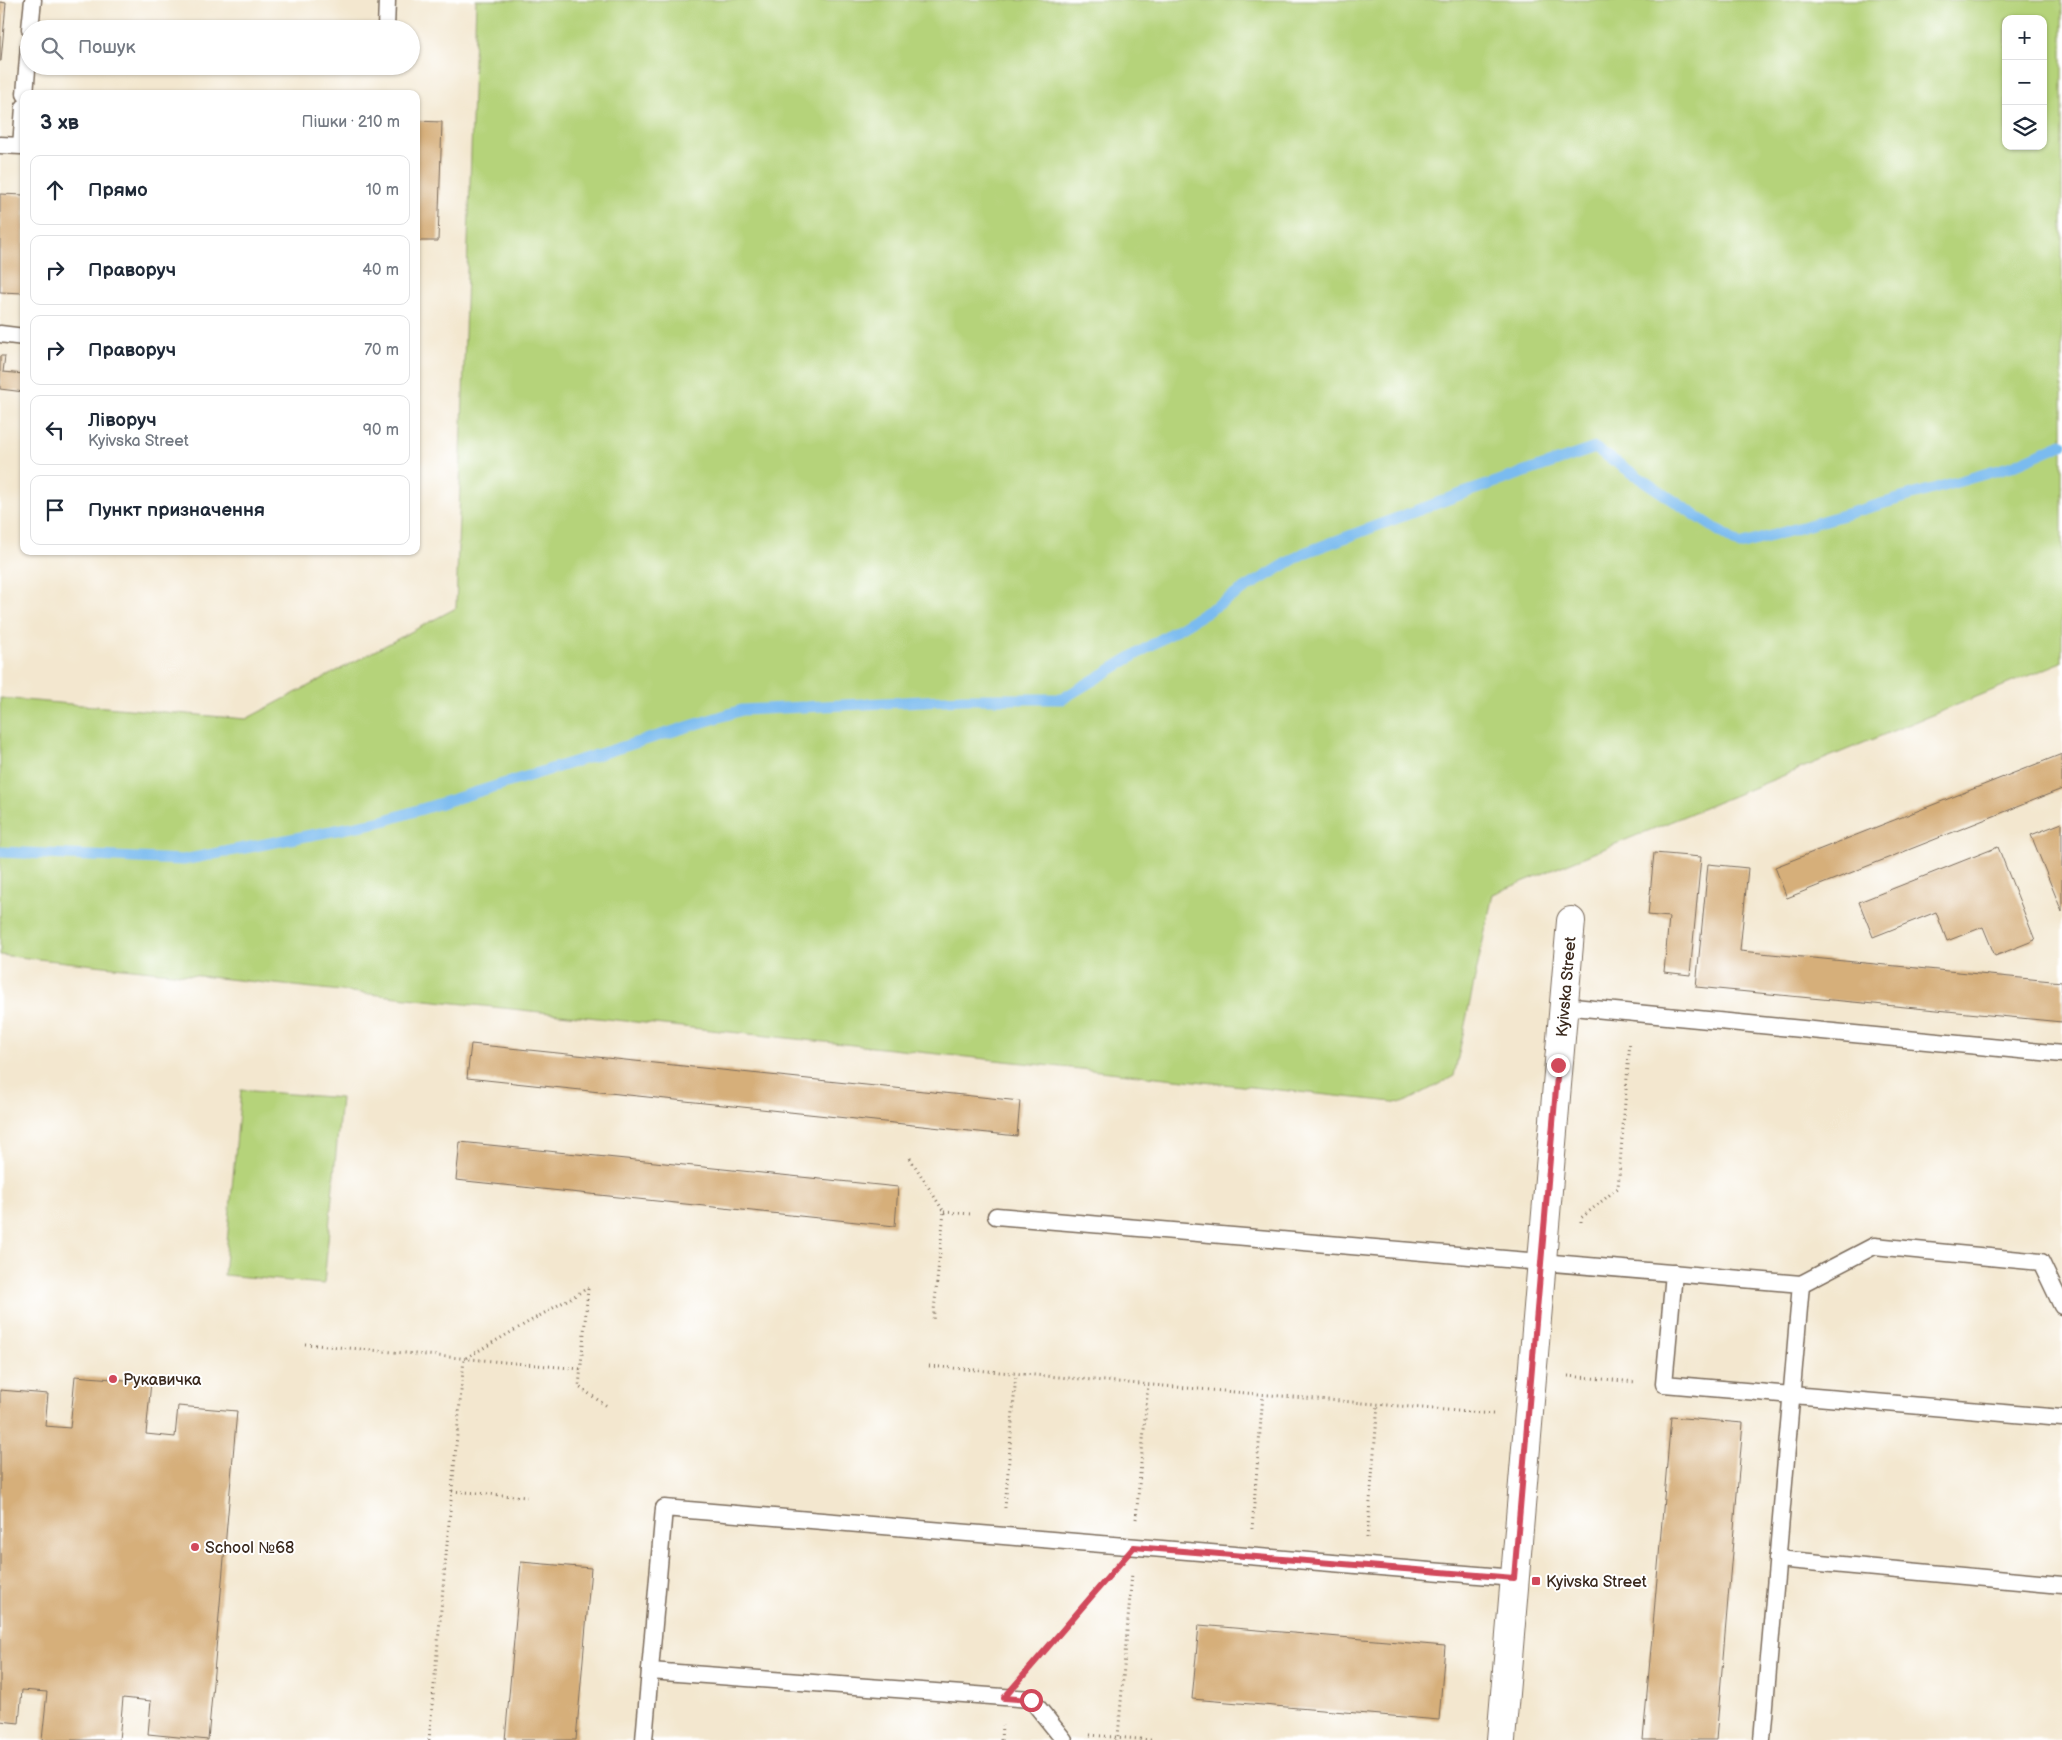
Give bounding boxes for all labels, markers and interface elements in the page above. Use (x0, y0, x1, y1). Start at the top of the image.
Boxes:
map controls (2002, 15, 2047, 150)
button: + (2002, 15, 2047, 60)
search box (20, 20, 420, 75)
icon: search (38, 34, 66, 62)
text: Пошук (78, 36, 136, 59)
button: − (2002, 60, 2047, 105)
button: layers (2002, 105, 2047, 150)
text: 3 хв (40, 110, 79, 135)
text: Пішки · 210 m (302, 113, 400, 132)
icon: ahead (41, 176, 69, 204)
text: Прямо (88, 179, 148, 202)
text: 10 m (366, 181, 399, 200)
icon: right (41, 256, 69, 284)
text: Праворуч (88, 259, 176, 282)
text: 40 m (362, 261, 399, 280)
icon: right (41, 336, 69, 364)
text: Праворуч (88, 339, 176, 362)
text: 70 m (364, 341, 399, 360)
text: Ліворуч (88, 409, 157, 432)
icon: left (41, 416, 69, 444)
text: 90 m (363, 421, 399, 440)
text: Kyivska Street (88, 432, 189, 451)
icon: arrive (41, 496, 69, 524)
text: Пункт призначення (88, 499, 265, 522)
street label: Kyivska Street (1553, 936, 1581, 1038)
route end (1547, 1054, 1570, 1077)
place label: Рукавичка (123, 1371, 202, 1390)
marker: Рукавичка (107, 1373, 119, 1385)
place label: School №68 (205, 1539, 294, 1558)
marker: School №68 (189, 1541, 201, 1553)
place label: Kyivska Street (1546, 1573, 1647, 1592)
marker: Kyivska Street (1530, 1575, 1542, 1587)
route start (1020, 1689, 1043, 1712)

